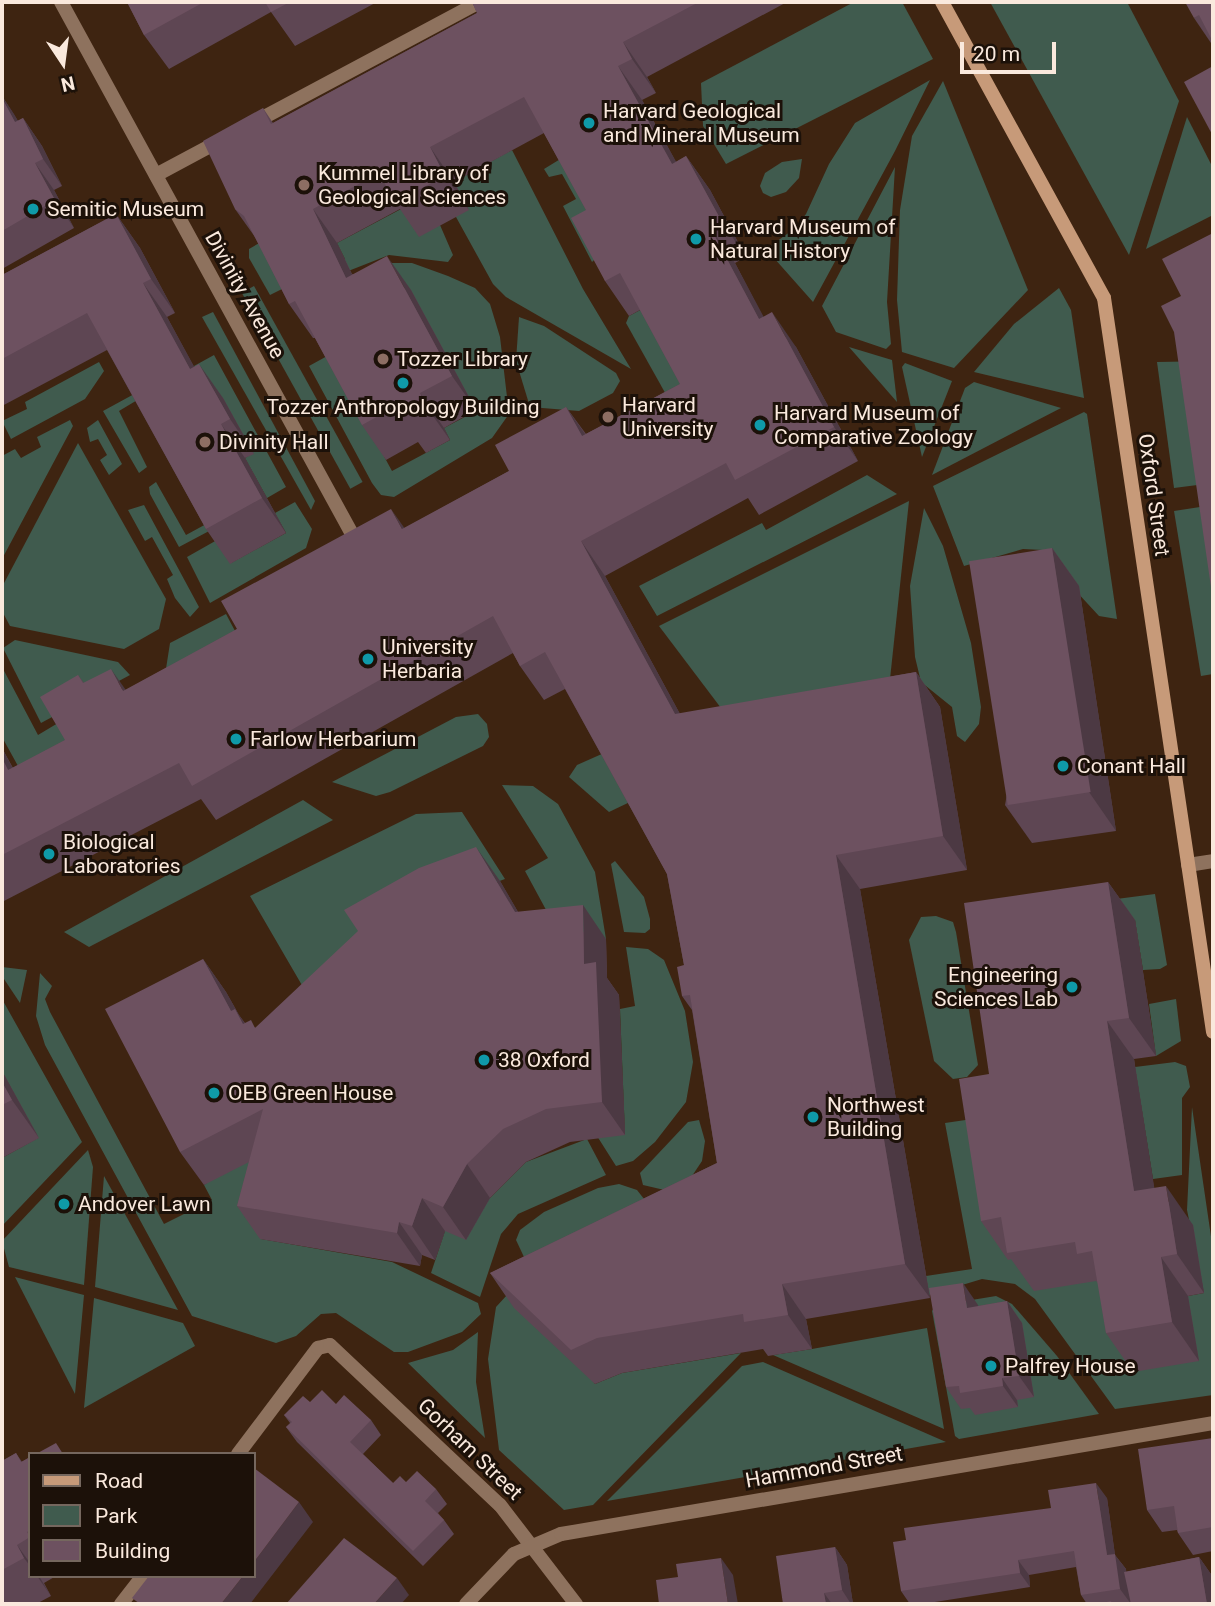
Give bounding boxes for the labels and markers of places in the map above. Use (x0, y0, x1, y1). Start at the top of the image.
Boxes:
place label: Harvard Geological and Mineral Museum (603, 98, 800, 148)
marker: Harvard Geological and Mineral Museum (581, 115, 597, 131)
place label: Kummel Library of Geological Sciences (318, 160, 506, 210)
marker: Kummel Library of Geological Sciences (296, 177, 312, 193)
place label: Semitic Museum (47, 196, 204, 222)
marker: Semitic Museum (25, 201, 41, 217)
place label: Harvard Museum of Natural History (710, 214, 895, 264)
marker: Harvard Museum of Natural History (688, 231, 704, 247)
place label: Tozzer Library (397, 346, 528, 372)
marker: Tozzer Library (375, 351, 391, 367)
marker: Tozzer Anthropology Building (395, 375, 411, 391)
place label: Harvard University (622, 392, 713, 442)
place label: Tozzer Anthropology Building (266, 394, 540, 420)
place label: Harvard Museum of Comparative Zoology (774, 400, 973, 450)
marker: Harvard University (600, 409, 616, 425)
marker: Harvard Museum of Comparative Zoology (752, 417, 768, 433)
place label: Divinity Hall (219, 429, 329, 455)
marker: Divinity Hall (197, 434, 213, 450)
place label: University Herbaria (382, 634, 473, 684)
marker: University Herbaria (360, 651, 376, 667)
place label: Farlow Herbarium (250, 726, 417, 752)
marker: Farlow Herbarium (228, 731, 244, 747)
place label: Conant Hall (1077, 753, 1186, 779)
marker: Conant Hall (1055, 758, 1071, 774)
place label: Biological Laboratories (63, 829, 180, 879)
marker: Biological Laboratories (41, 846, 57, 862)
place label: Engineering Sciences Lab (934, 962, 1058, 1012)
marker: Engineering Sciences Lab (1064, 979, 1080, 995)
place label: 38 Oxford (498, 1047, 590, 1073)
marker: 38 Oxford (476, 1052, 492, 1068)
place label: OEB Green House (228, 1080, 393, 1106)
marker: OEB Green House (206, 1085, 222, 1101)
place label: Northwest Building (827, 1092, 925, 1142)
marker: Northwest Building (805, 1109, 821, 1125)
place label: Andover Lawn (78, 1191, 211, 1217)
marker: Andover Lawn (56, 1196, 72, 1212)
place label: Palfrey House (1005, 1353, 1136, 1379)
marker: Palfrey House (983, 1358, 999, 1374)

